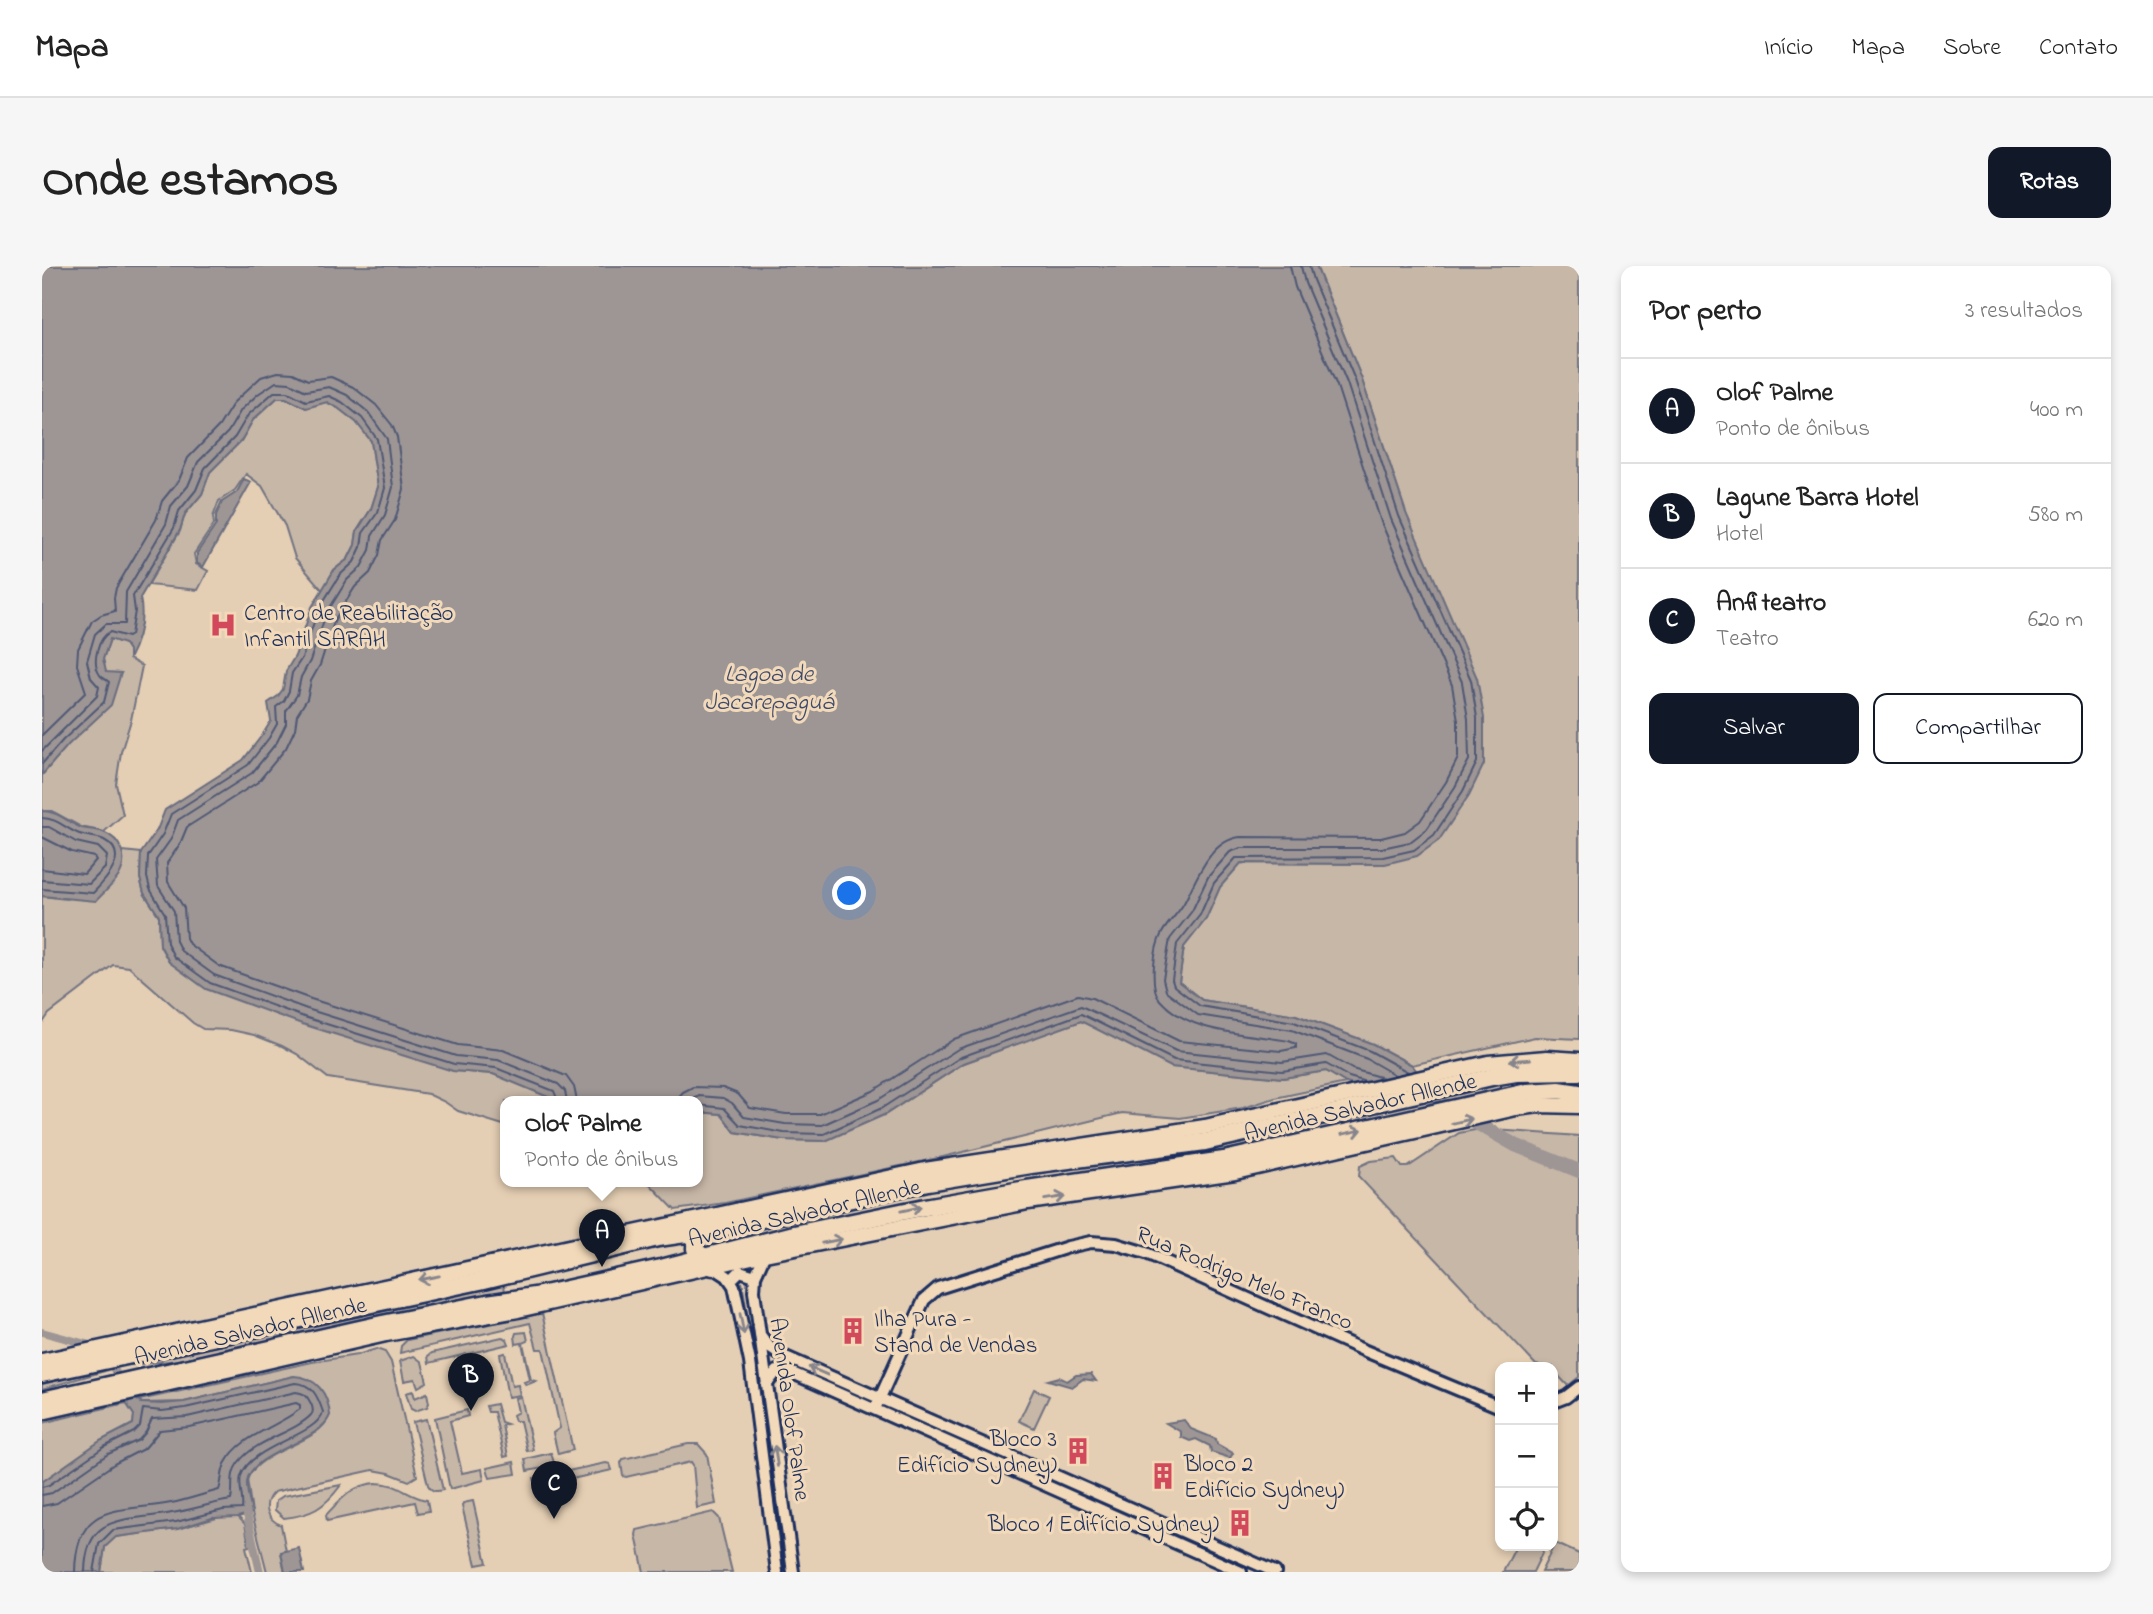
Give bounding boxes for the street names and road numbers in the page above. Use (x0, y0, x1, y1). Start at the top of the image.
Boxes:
street label: Avenida Salvador Allende (1241, 1065, 1481, 1151)
street label: Avenida Salvador Allende (685, 1171, 925, 1257)
street label: Rua Rodrigo Melo Franco (1130, 1219, 1358, 1341)
street label: Avenida Salvador Allende (131, 1289, 371, 1375)
street label: Avenida Olof Palme (759, 1316, 818, 1504)

